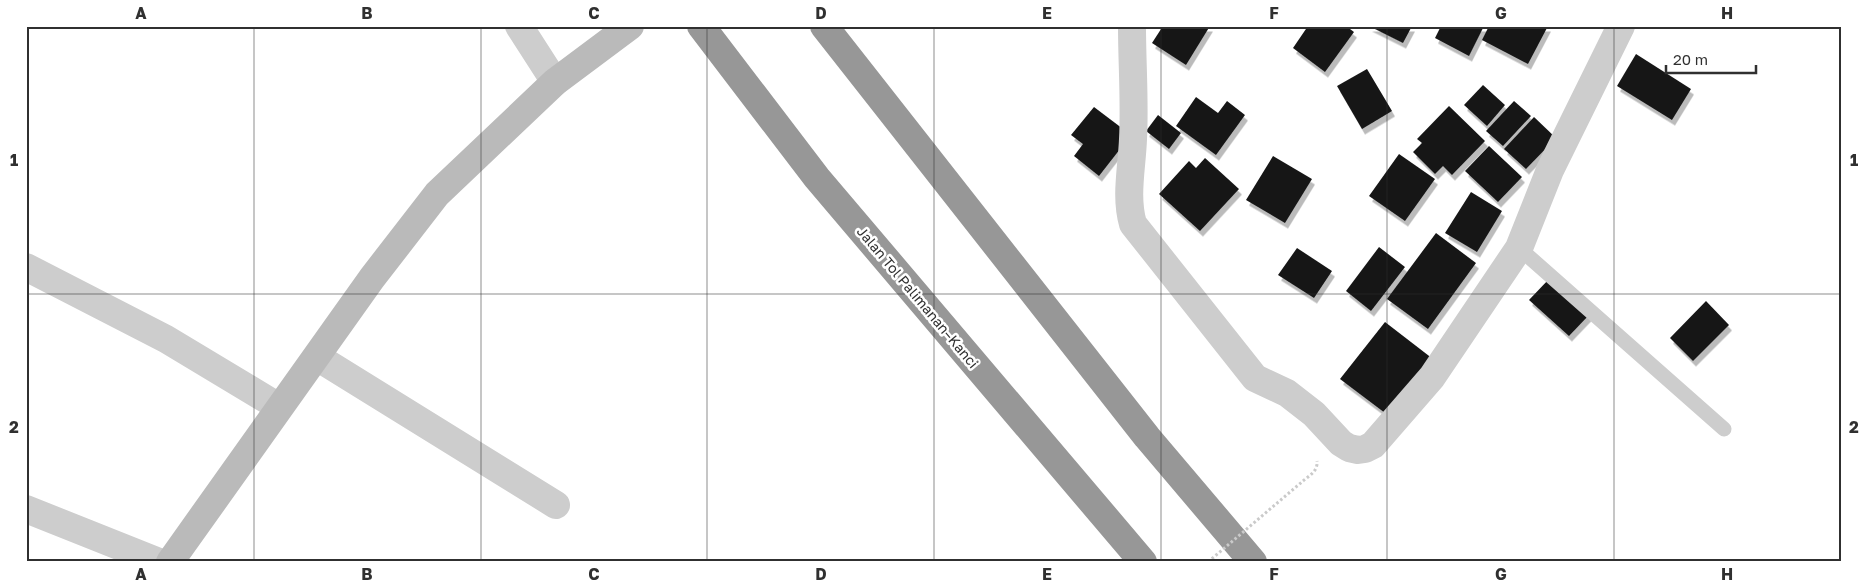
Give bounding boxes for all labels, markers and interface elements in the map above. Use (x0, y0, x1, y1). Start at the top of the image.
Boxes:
text: A (135, 3, 147, 23)
text: B (361, 3, 373, 23)
text: C (588, 3, 600, 23)
text: D (815, 3, 827, 23)
text: E (1042, 3, 1052, 23)
text: F (1269, 3, 1279, 23)
text: G (1495, 3, 1507, 23)
text: H (1721, 3, 1733, 23)
scale bar (1666, 42, 1756, 74)
text: 20 m (1673, 50, 1708, 68)
text: 1 (10, 150, 18, 170)
text: 1 (1850, 150, 1858, 170)
street label: Jalan Tol Palimanan–Kanci (854, 223, 982, 371)
text: 2 (9, 417, 19, 437)
text: 2 (1849, 417, 1859, 437)
text: A (135, 564, 147, 584)
text: B (361, 564, 373, 584)
text: C (588, 564, 600, 584)
text: D (815, 564, 827, 584)
text: E (1042, 564, 1052, 584)
text: F (1269, 564, 1279, 584)
text: G (1495, 564, 1507, 584)
text: H (1721, 564, 1733, 584)

